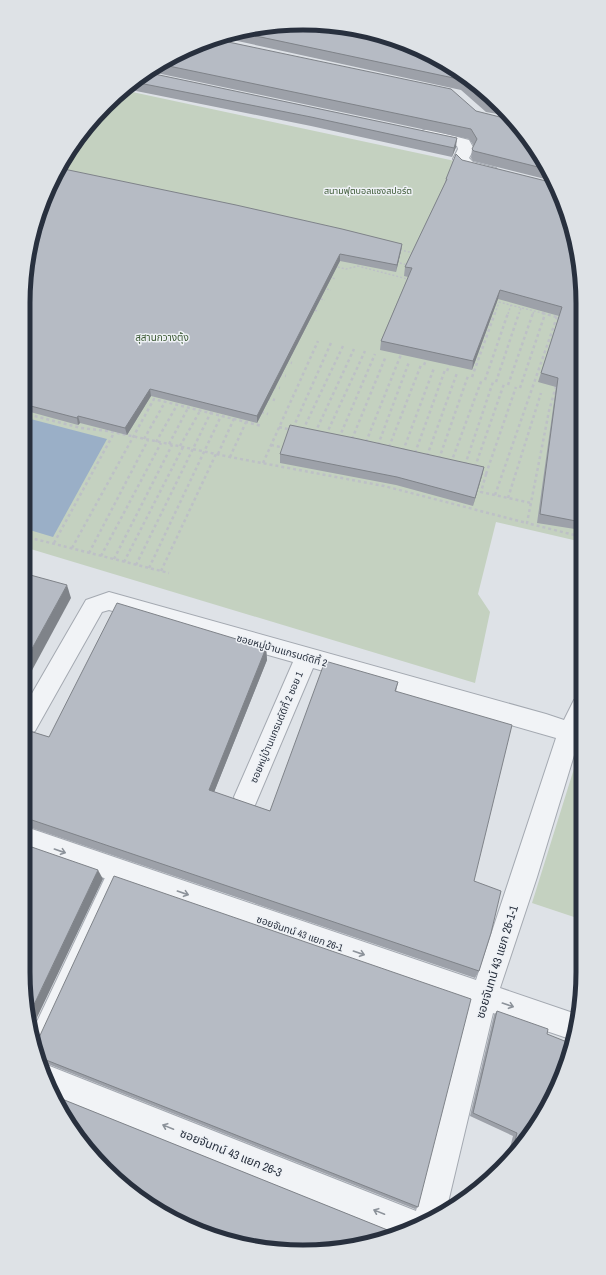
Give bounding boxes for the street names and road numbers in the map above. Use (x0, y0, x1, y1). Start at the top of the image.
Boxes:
street label: ซอยหมู่บ้านแกรนด์ดิที้ 2 (235, 630, 329, 670)
street label: ซอยหมู่บ้านแกรนด์ดิที้ 2 ซอย 1 (246, 669, 306, 785)
street label: ซอยจันทน์ 43 แยก 26-1-1 (472, 903, 522, 1021)
street label: ซอยจันทน์ 43 แยก 26-1 (255, 913, 345, 955)
street label: ซอยจันทน์ 43 แยก 26-3 (178, 1125, 284, 1181)

